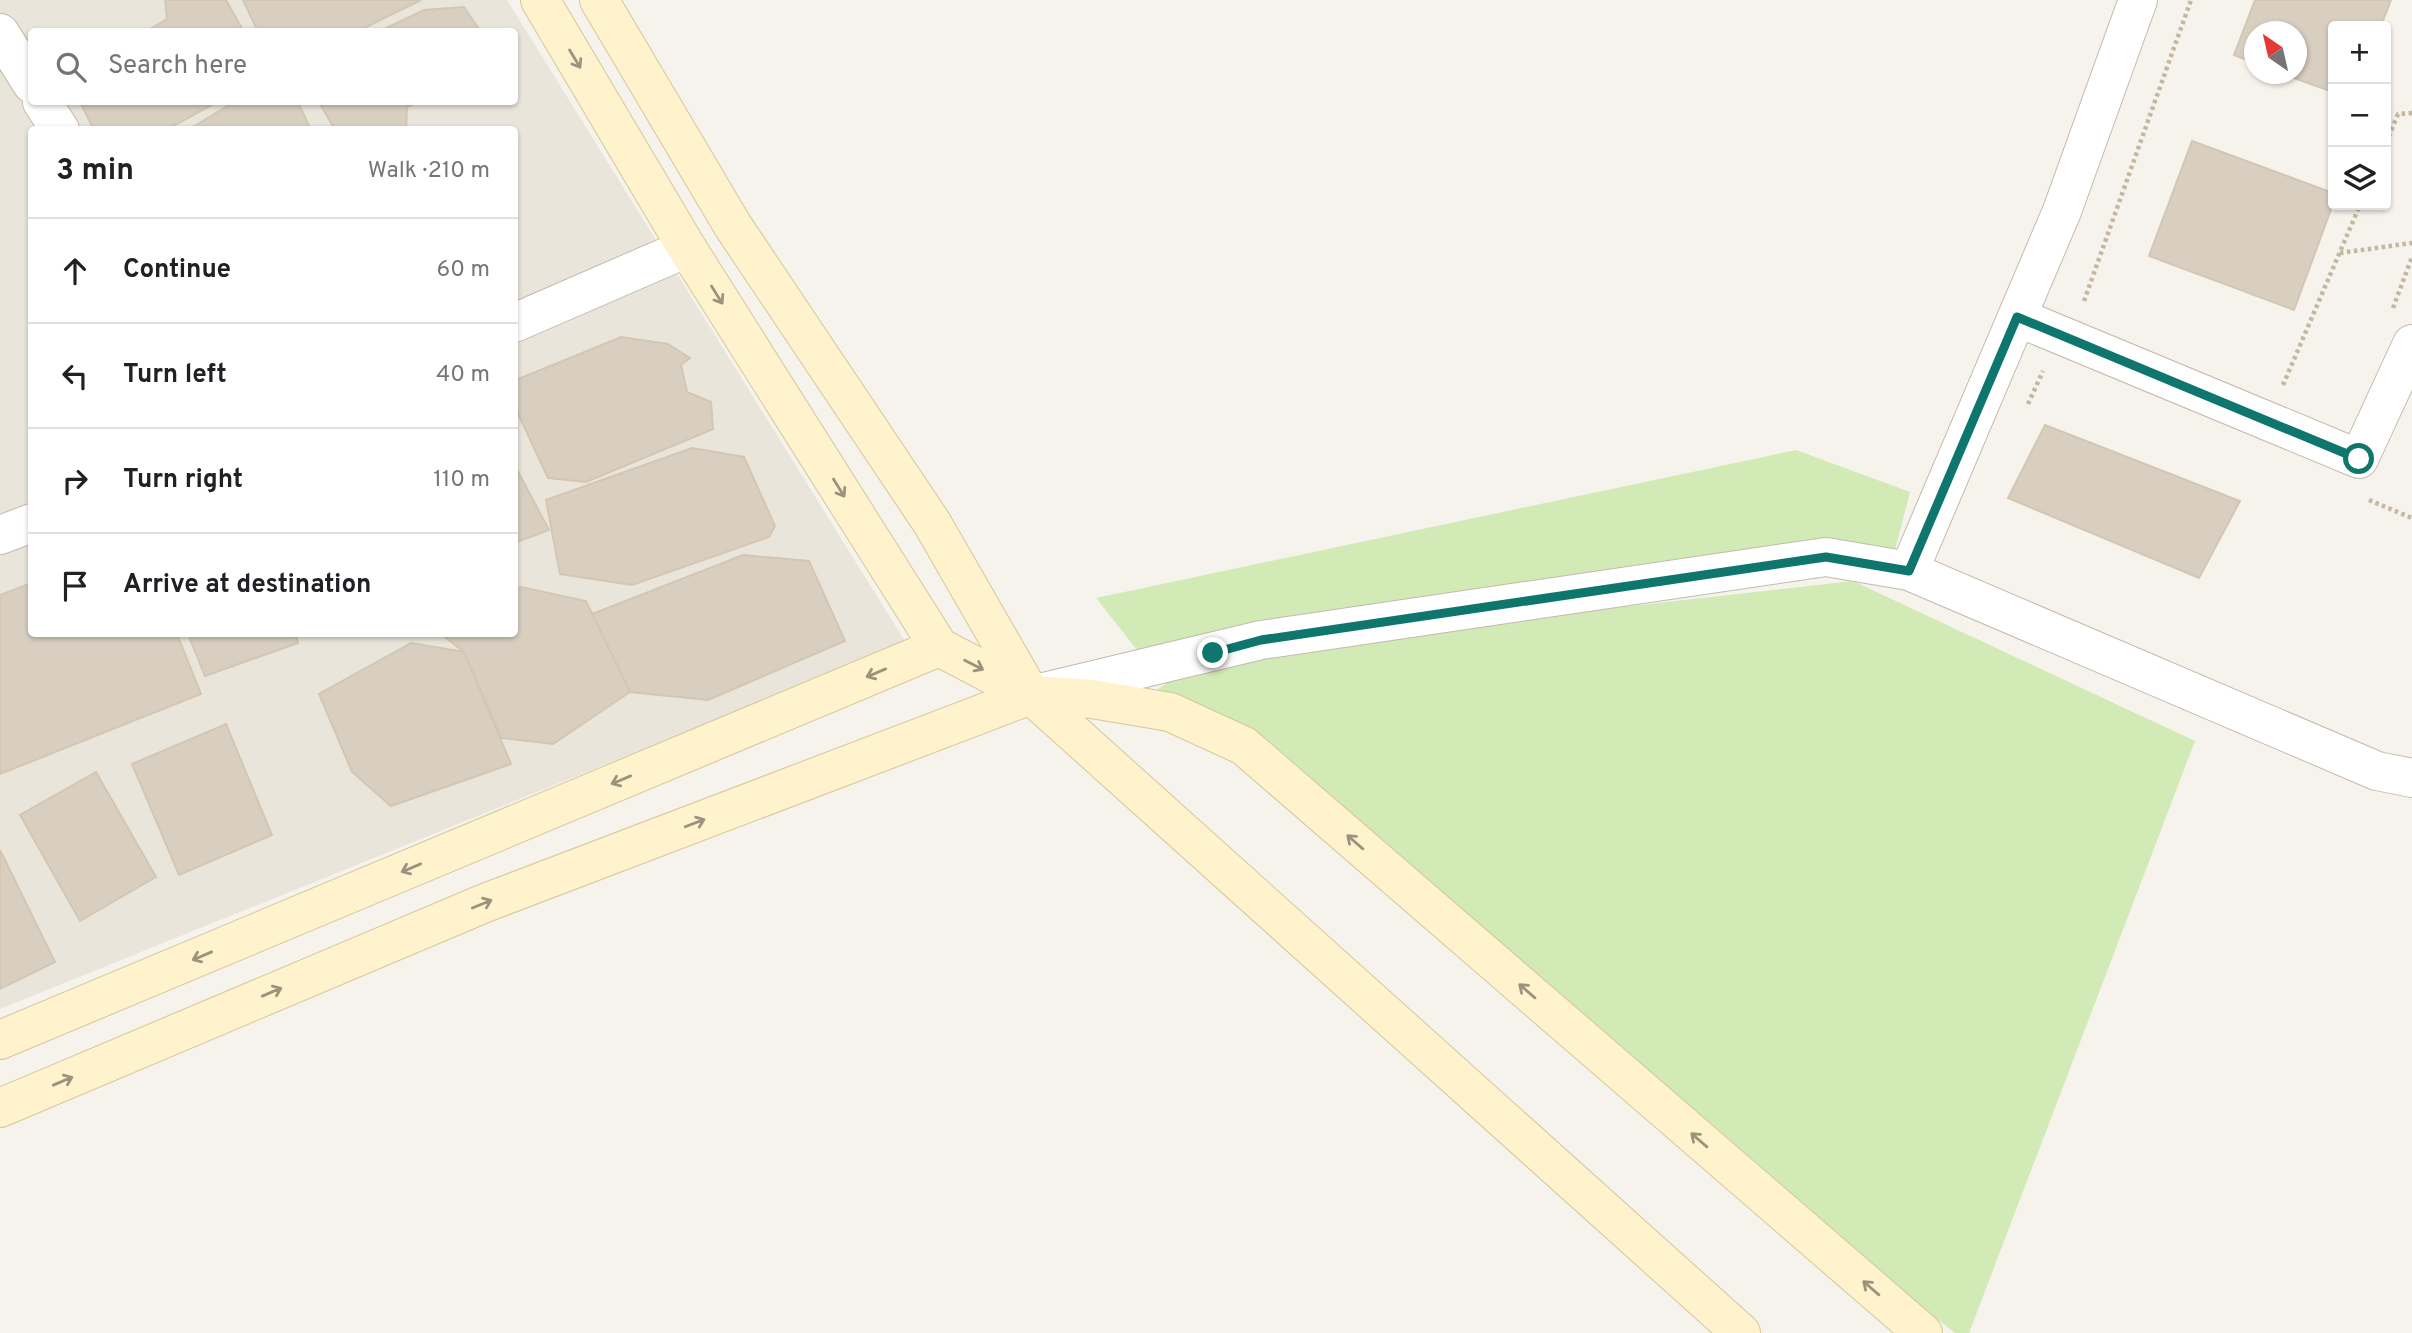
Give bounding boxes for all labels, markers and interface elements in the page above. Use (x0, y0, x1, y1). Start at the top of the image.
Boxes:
north arrow (2244, 21, 2307, 84)
map controls (2328, 21, 2391, 210)
button: + (2328, 21, 2391, 84)
search box (28, 28, 518, 105)
icon: search (52, 48, 90, 86)
one-way arrow (568, 48, 582, 68)
text: Search here (108, 50, 247, 83)
button: − (2328, 84, 2391, 147)
button: layers (2328, 147, 2391, 210)
text: 3 min (56, 153, 134, 190)
text: Walk · 210 m (368, 157, 490, 186)
icon: ahead (56, 252, 94, 290)
text: Continue (123, 254, 231, 287)
text: 60 m (437, 256, 490, 285)
one-way arrow (711, 285, 725, 305)
icon: left (56, 357, 94, 395)
text: Turn left (123, 359, 227, 392)
text: 40 m (436, 361, 490, 390)
route start (2343, 443, 2374, 474)
icon: right (56, 462, 94, 500)
text: Turn right (123, 464, 243, 497)
text: 110 m (433, 466, 490, 495)
one-way arrow (832, 477, 846, 497)
icon: arrive (56, 567, 94, 605)
text: Arrive at destination (123, 569, 371, 602)
route end (1197, 637, 1228, 668)
one-way arrow (963, 659, 984, 672)
one-way arrow (866, 668, 888, 681)
one-way arrow (611, 774, 633, 787)
one-way arrow (683, 815, 705, 828)
one-way arrow (1346, 834, 1364, 850)
one-way arrow (401, 862, 423, 875)
one-way arrow (471, 897, 492, 910)
one-way arrow (191, 950, 213, 963)
one-way arrow (1518, 983, 1536, 999)
one-way arrow (261, 985, 283, 998)
one-way arrow (52, 1074, 73, 1087)
one-way arrow (1691, 1131, 1708, 1148)
one-way arrow (1862, 1280, 1880, 1296)

